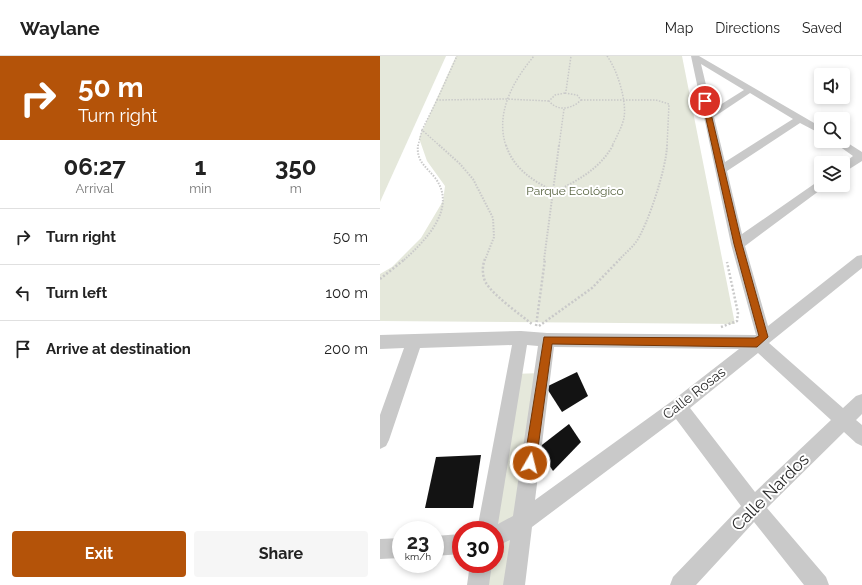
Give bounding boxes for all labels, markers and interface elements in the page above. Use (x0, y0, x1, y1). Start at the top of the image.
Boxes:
text: Waylane (20, 17, 100, 39)
text: Map (665, 20, 693, 36)
text: Directions (715, 20, 780, 36)
text: Saved (802, 20, 842, 36)
map controls (814, 68, 850, 192)
button: sound (814, 68, 850, 104)
text: 50 m (78, 71, 144, 104)
icon: right (12, 72, 64, 124)
pin (688, 84, 722, 118)
icon: arrive (694, 90, 716, 112)
text: Turn right (78, 105, 157, 126)
button: search (814, 112, 850, 148)
text: 06:27 (63, 152, 126, 181)
text: 1 (194, 152, 206, 181)
text: 350 (275, 152, 317, 181)
button: layers (814, 156, 850, 192)
text: Arrival (76, 181, 114, 196)
text: min (189, 181, 212, 196)
text: m (290, 181, 302, 196)
park label: Parque Ecológico (526, 184, 624, 198)
icon: right (12, 226, 34, 248)
text: Turn right (46, 228, 116, 246)
text: 50 m (333, 228, 368, 246)
icon: left (12, 282, 34, 304)
text: Turn left (46, 284, 107, 302)
text: 100 m (326, 284, 368, 302)
icon: arrive (12, 338, 34, 360)
text: Arrive at destination (46, 340, 191, 358)
text: 200 m (324, 340, 368, 358)
street label: Calle Rosas (660, 363, 729, 422)
position arrow (509, 442, 551, 484)
street label: Calle Nardos (727, 449, 813, 535)
speed limit sign: 30 (452, 521, 504, 573)
text: 23 (407, 530, 429, 554)
button: Exit (12, 531, 186, 577)
button: Share (194, 531, 368, 577)
text: km/h (405, 551, 431, 562)

